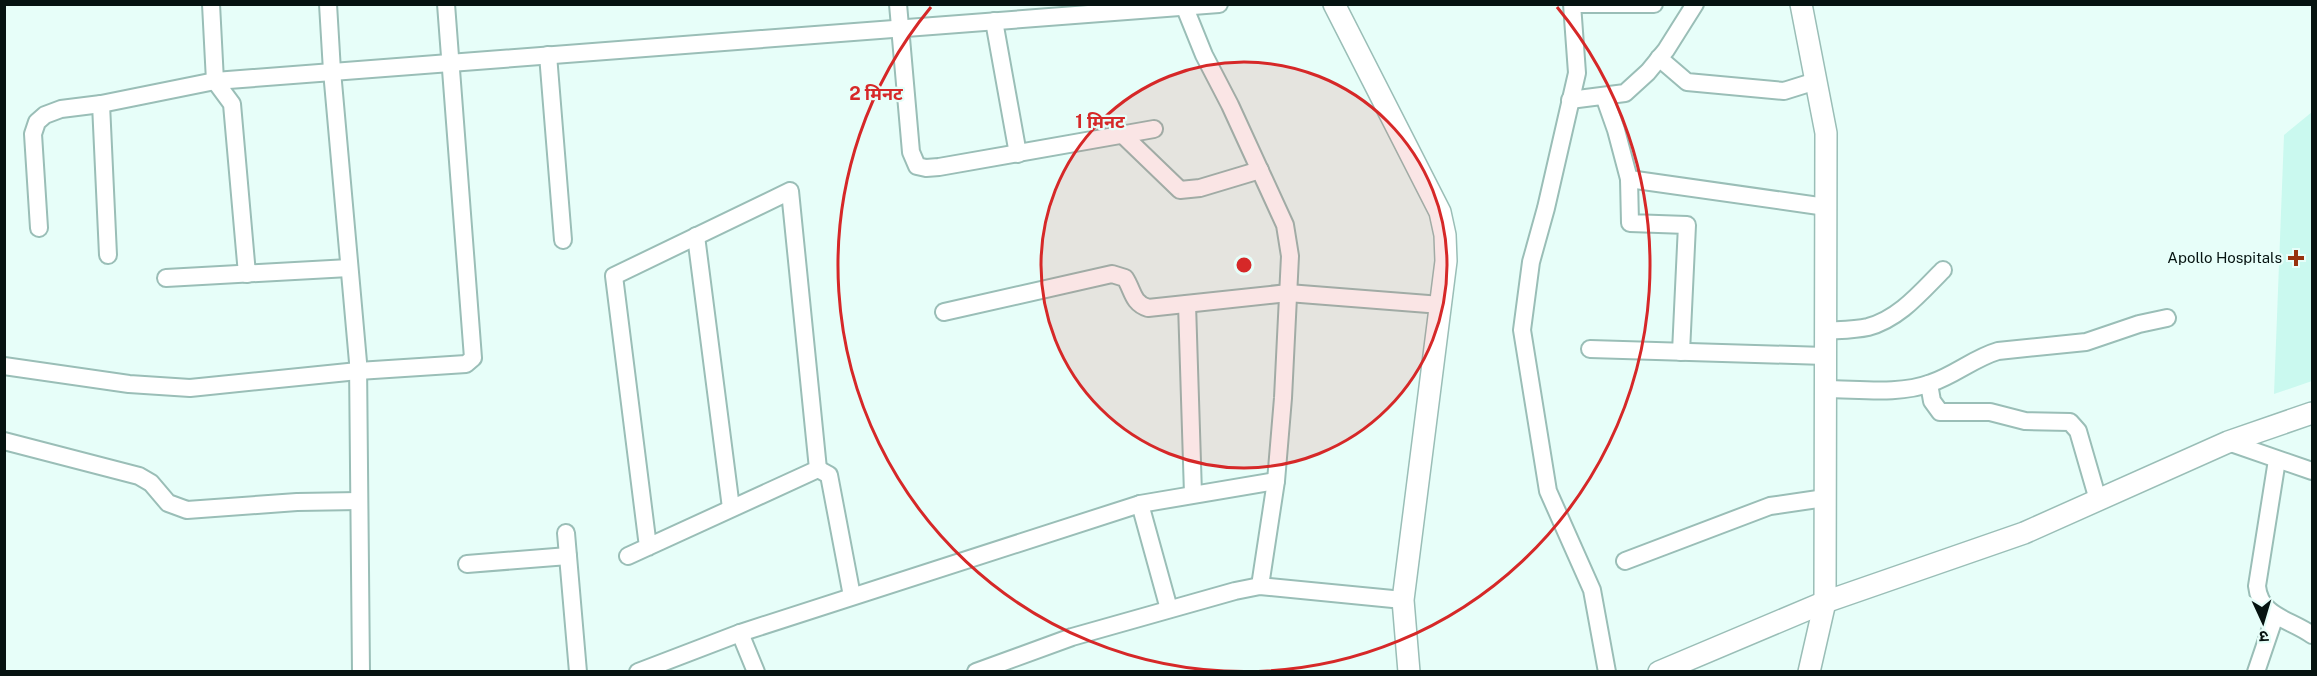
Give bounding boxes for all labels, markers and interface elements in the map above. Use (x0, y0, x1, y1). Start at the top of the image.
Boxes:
text: 2 मिनट (849, 83, 903, 104)
text: 1 मिनट (1075, 111, 1125, 132)
place label: Apollo Hospitals (2167, 249, 2282, 266)
marker: Apollo Hospitals (2287, 249, 2305, 267)
centre of rings (1234, 255, 1254, 275)
north arrow (2233, 592, 2293, 652)
text: उ (2258, 627, 2269, 646)

